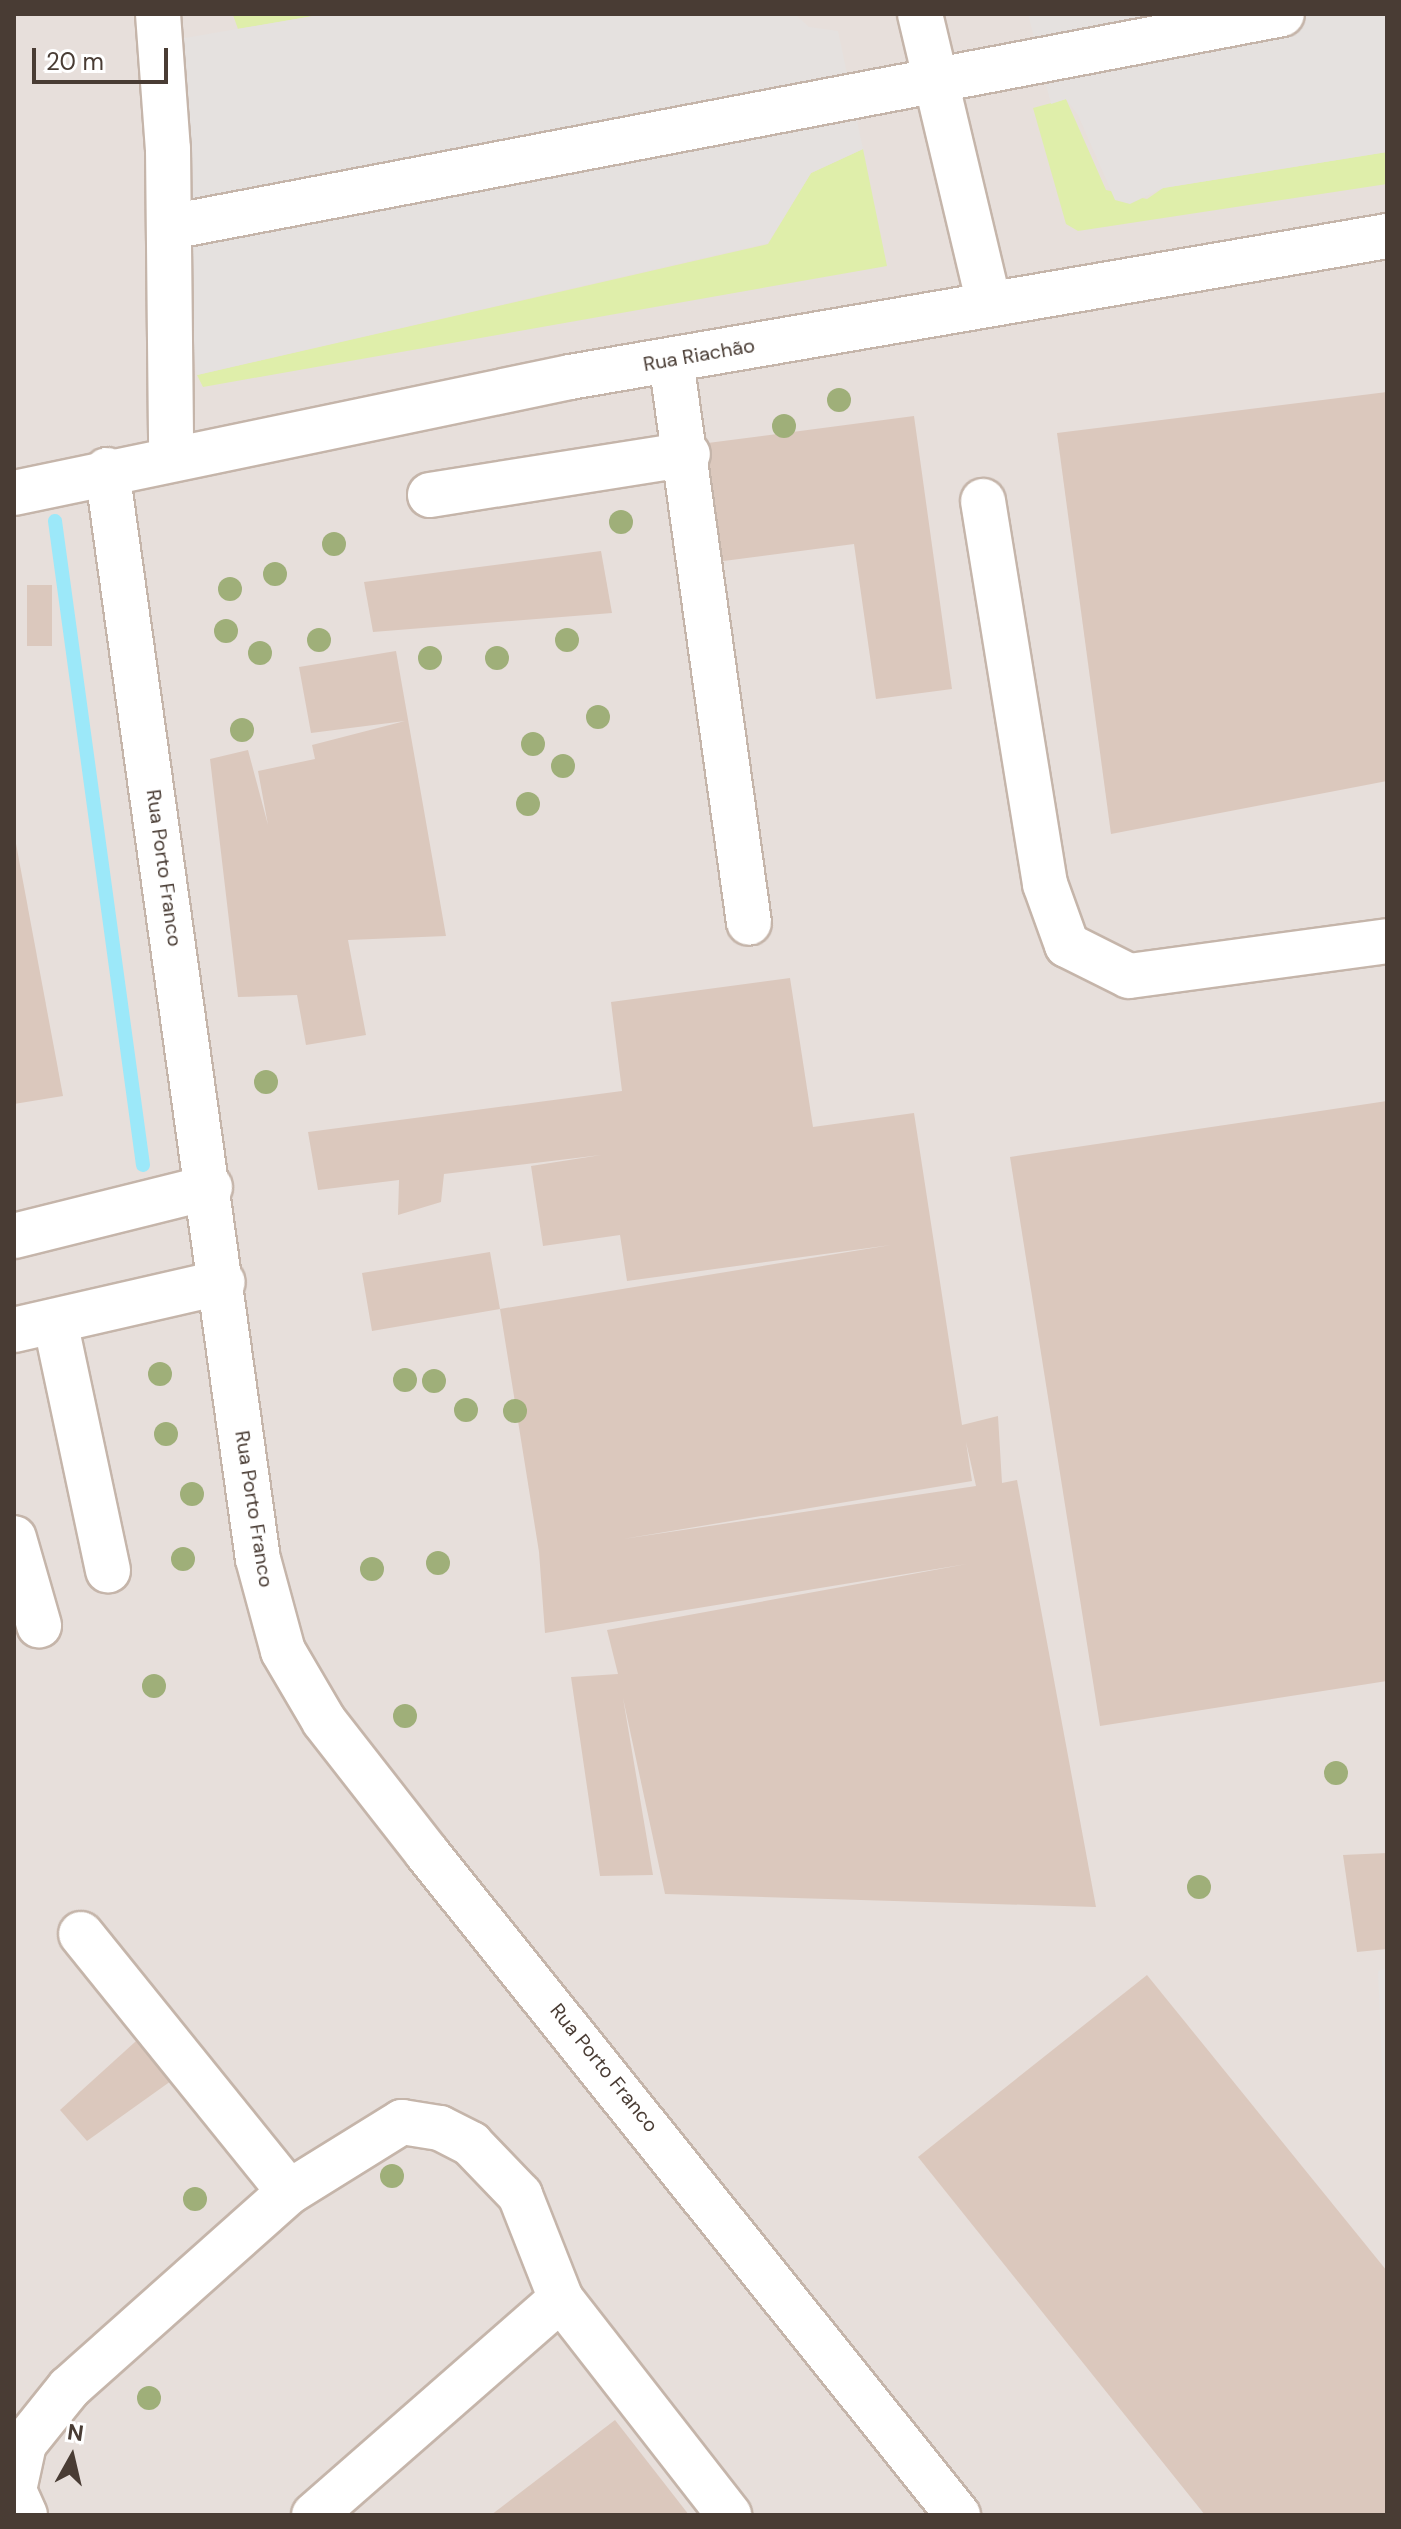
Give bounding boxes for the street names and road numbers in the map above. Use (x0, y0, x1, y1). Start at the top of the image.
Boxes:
street label: Rua Riachão (641, 333, 757, 377)
street label: Rua Porto Franco (141, 788, 187, 948)
street label: Rua Porto Franco (230, 1429, 278, 1589)
street label: Rua Porto Franco (545, 1999, 663, 2137)

